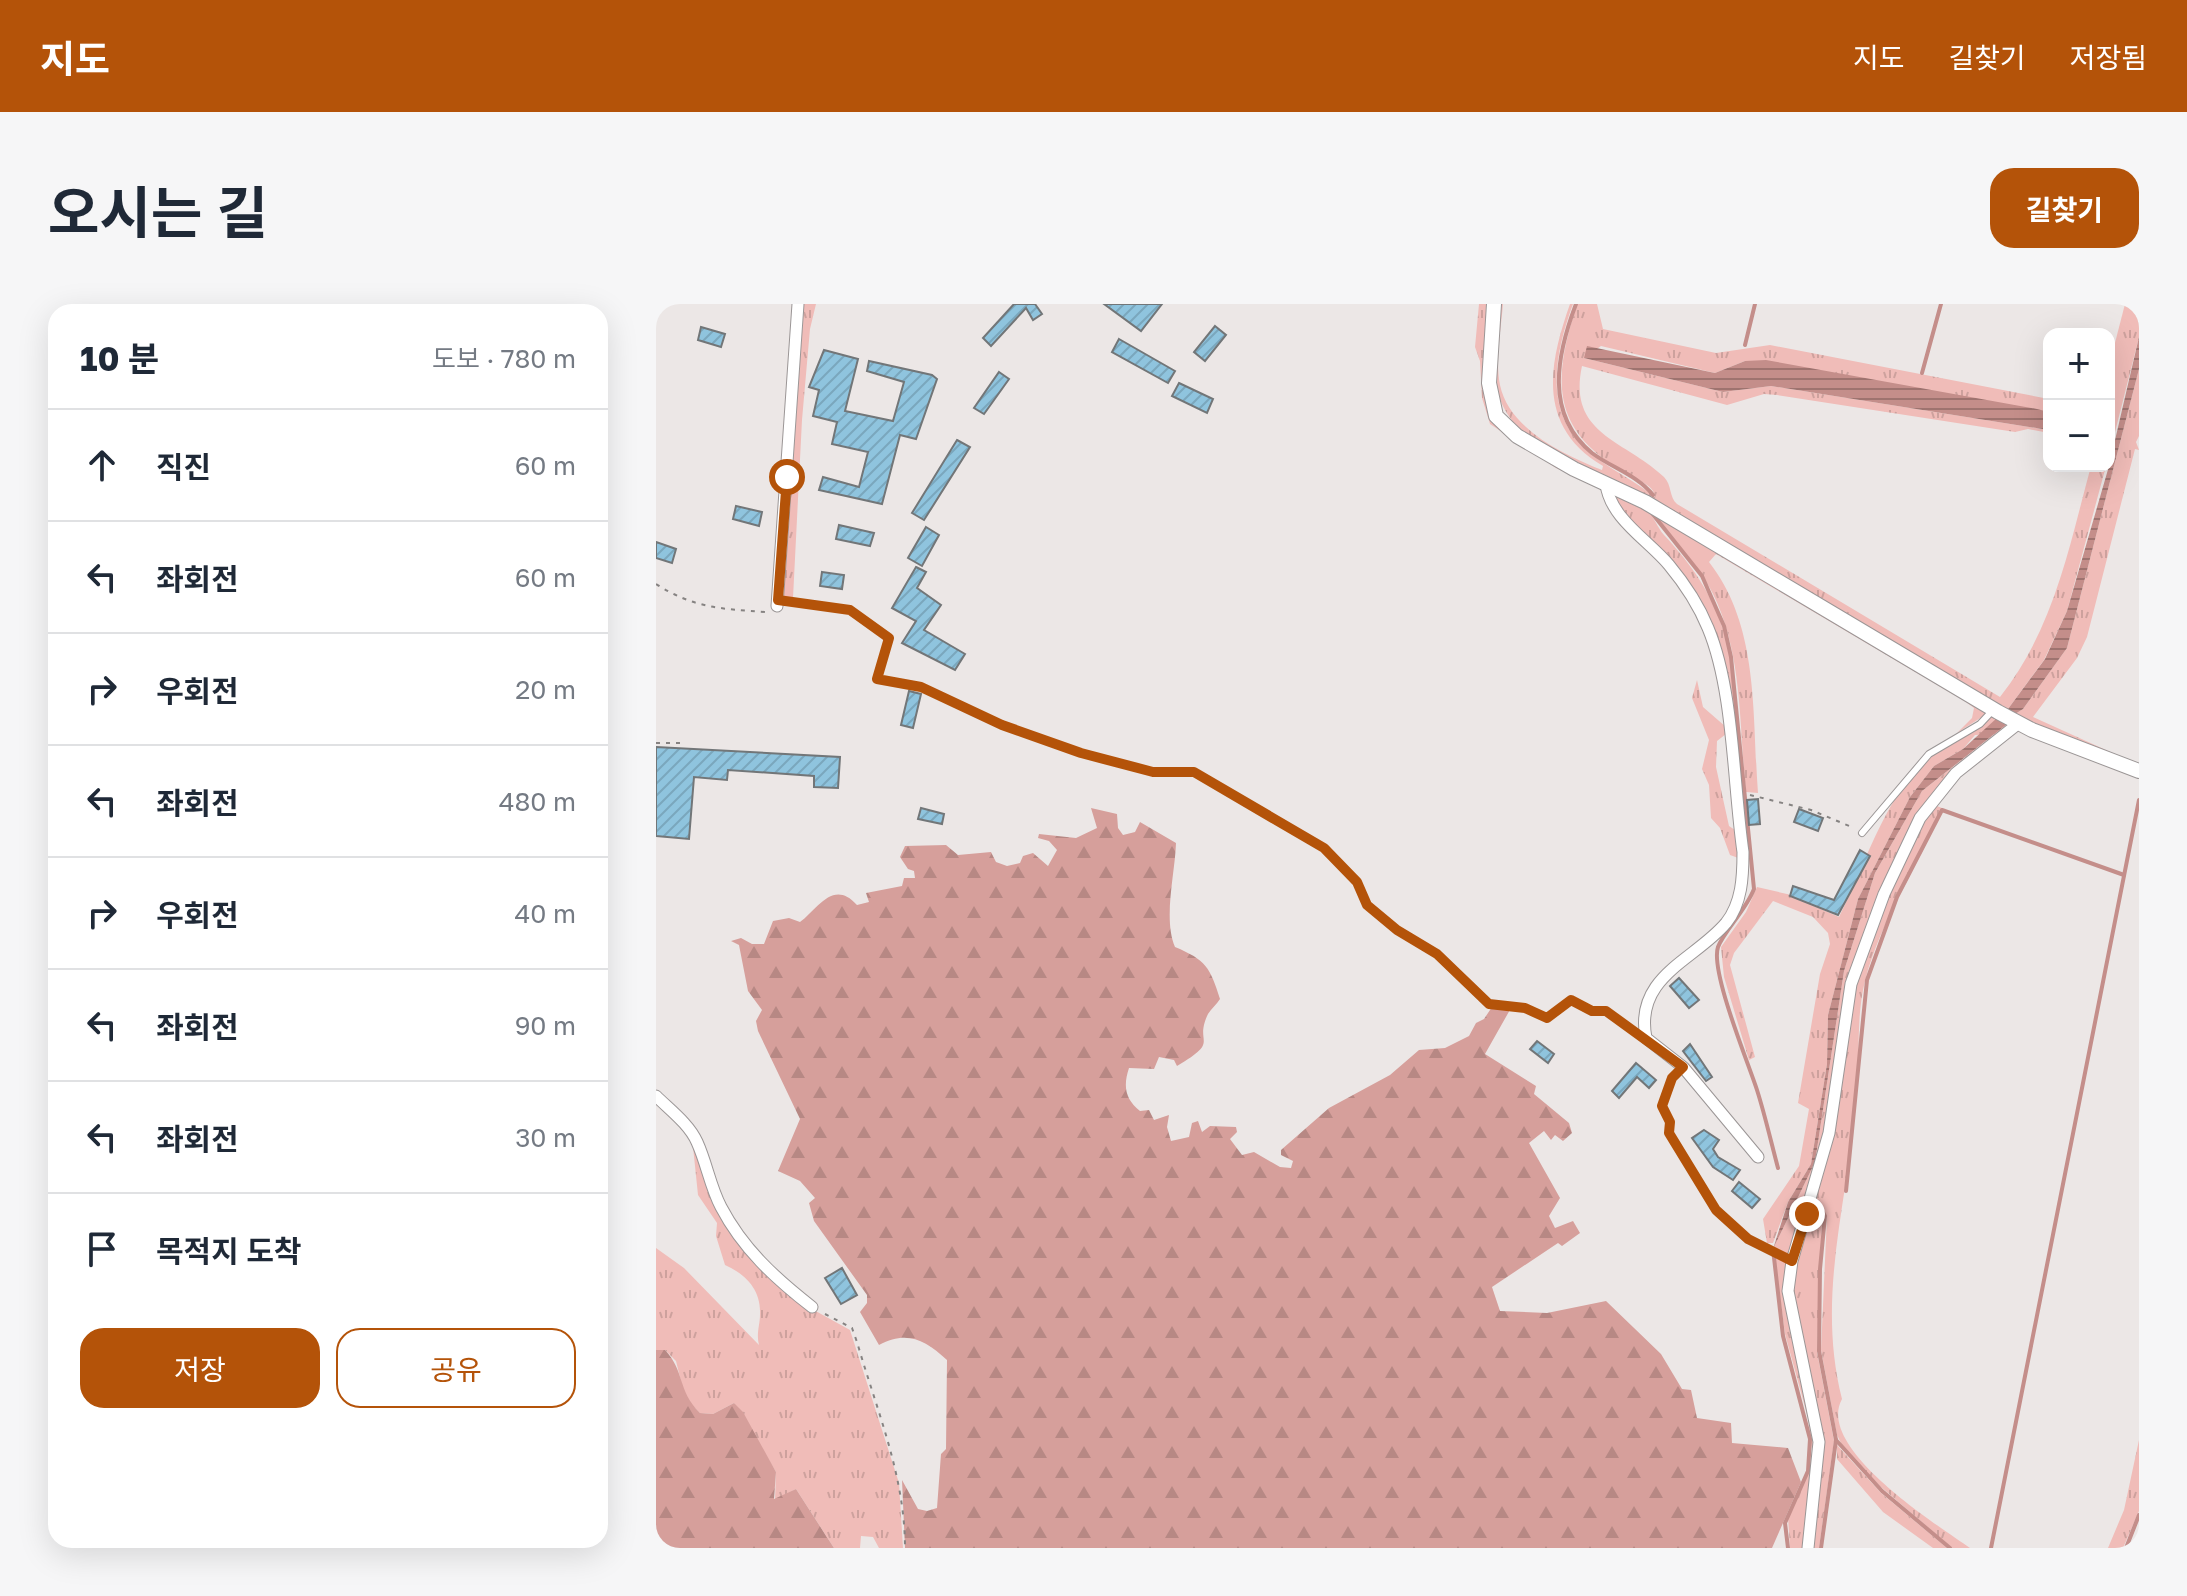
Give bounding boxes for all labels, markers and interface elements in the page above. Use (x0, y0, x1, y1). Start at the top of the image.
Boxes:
text: 지도 (40, 36, 110, 81)
text: 지도 (1853, 41, 1904, 74)
text: 길찾기 (1948, 41, 2026, 74)
text: 저장됨 (2070, 41, 2147, 74)
button: 길찾기 (1990, 168, 2139, 248)
text: 오시는 길 (48, 178, 268, 245)
map controls (2043, 328, 2115, 472)
button: + (2043, 328, 2115, 400)
text: 10 분 (80, 338, 159, 378)
text: 도보 · 780 m (432, 343, 576, 374)
button: − (2043, 400, 2115, 472)
icon: ahead (80, 443, 124, 487)
text: 직진 (156, 449, 211, 485)
text: 60 m (515, 450, 576, 481)
route start (769, 459, 805, 495)
icon: left (80, 555, 124, 599)
text: 좌회전 (156, 561, 239, 597)
text: 60 m (515, 562, 576, 593)
icon: right (80, 667, 124, 711)
text: 우회전 (156, 673, 239, 709)
text: 20 m (515, 674, 576, 705)
icon: left (80, 779, 124, 823)
text: 좌회전 (156, 785, 239, 821)
text: 480 m (499, 786, 576, 817)
icon: right (80, 891, 124, 935)
text: 우회전 (156, 897, 239, 933)
text: 40 m (515, 898, 576, 929)
icon: left (80, 1003, 124, 1047)
text: 좌회전 (156, 1009, 239, 1045)
text: 90 m (515, 1010, 576, 1041)
icon: left (80, 1115, 124, 1159)
text: 좌회전 (156, 1121, 239, 1157)
text: 30 m (515, 1122, 576, 1153)
route end (1789, 1196, 1825, 1232)
icon: arrive (80, 1227, 124, 1271)
text: 목적지 도착 (156, 1233, 302, 1269)
button: 저장 (80, 1328, 320, 1408)
button: 공유 (336, 1328, 576, 1408)

